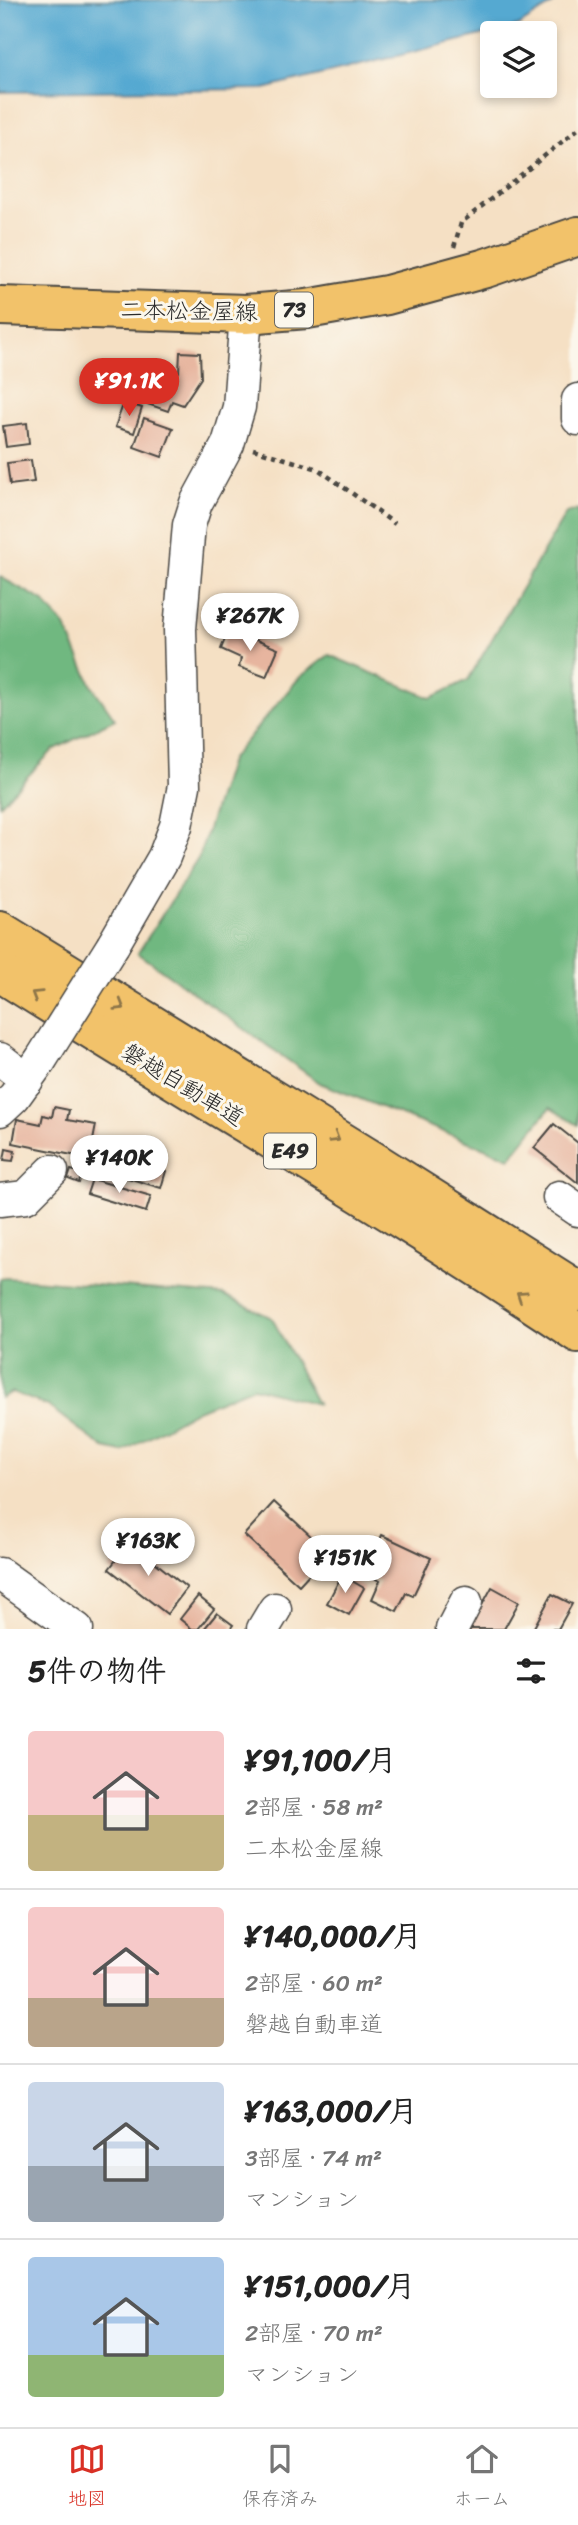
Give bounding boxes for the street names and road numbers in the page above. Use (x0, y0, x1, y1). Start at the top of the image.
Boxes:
street label: 二本松金屋線 (120, 289, 258, 333)
road number: 73 (275, 292, 313, 328)
street label: 磐越自動車道 (113, 1032, 253, 1138)
road number: E49 (264, 1134, 316, 1168)

